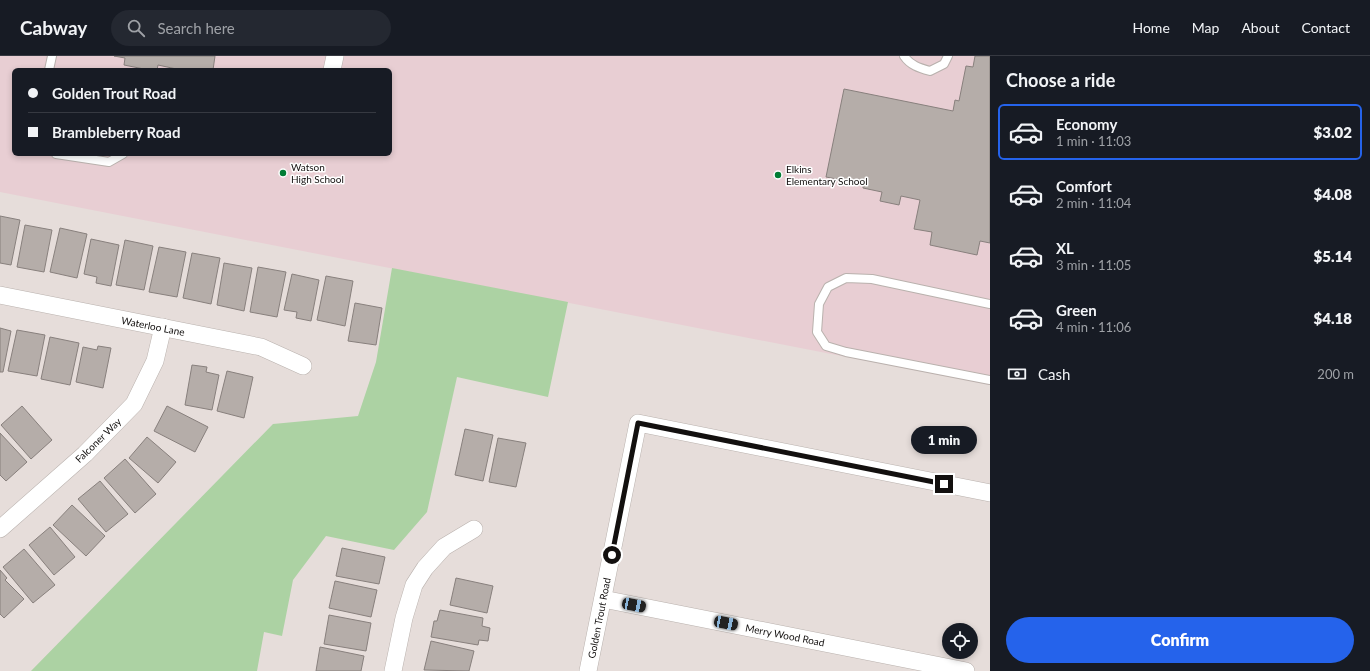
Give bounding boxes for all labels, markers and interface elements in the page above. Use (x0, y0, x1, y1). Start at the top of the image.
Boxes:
search box (111, 10, 391, 46)
text: Cabway (20, 16, 87, 39)
icon: search (125, 17, 147, 39)
text: Search here (157, 19, 235, 37)
text: Home (1132, 19, 1170, 36)
text: Map (1192, 19, 1219, 36)
text: About (1241, 19, 1279, 36)
text: Contact (1301, 19, 1350, 36)
text: Choose a ride (1006, 69, 1115, 91)
text: Golden Trout Road (52, 84, 176, 102)
icon: car (1008, 114, 1044, 150)
text: Economy (1056, 115, 1117, 133)
text: Brambleberry Road (52, 123, 180, 141)
text: $3.02 (1314, 123, 1352, 141)
text: 1 min · 11:03 (1056, 133, 1131, 149)
place label: Watson High School (291, 161, 344, 185)
place label: Elkins Elementary School (786, 163, 868, 187)
marker: Watson High School (278, 168, 288, 178)
marker: Elkins Elementary School (773, 170, 783, 180)
icon: car (1008, 176, 1044, 212)
text: Comfort (1056, 177, 1112, 195)
text: $4.08 (1314, 185, 1352, 203)
text: 2 min · 11:04 (1056, 195, 1131, 211)
icon: car (1008, 238, 1044, 274)
text: XL (1056, 239, 1074, 257)
text: $5.14 (1314, 247, 1352, 265)
text: 3 min · 11:05 (1056, 257, 1131, 273)
icon: car (1008, 300, 1044, 336)
text: Green (1056, 301, 1097, 319)
text: $4.18 (1314, 309, 1352, 327)
street label: Waterloo Lane (120, 314, 186, 338)
text: 4 min · 11:06 (1056, 319, 1131, 335)
icon: cash (1006, 363, 1028, 385)
text: Cash (1038, 365, 1070, 383)
text: 200 m (1317, 366, 1354, 382)
street label: Falconer Way (73, 415, 124, 465)
callout: 1 min (911, 426, 977, 454)
text: 1 min (928, 432, 960, 448)
route end (935, 475, 953, 493)
route start (603, 546, 621, 564)
street label: Golden Trout Road (585, 577, 613, 659)
car (621, 597, 647, 613)
car (713, 615, 739, 631)
button: Confirm (1006, 617, 1354, 663)
street label: Merry Wood Road (744, 621, 826, 649)
map controls (942, 623, 978, 659)
button: locate (942, 623, 978, 659)

